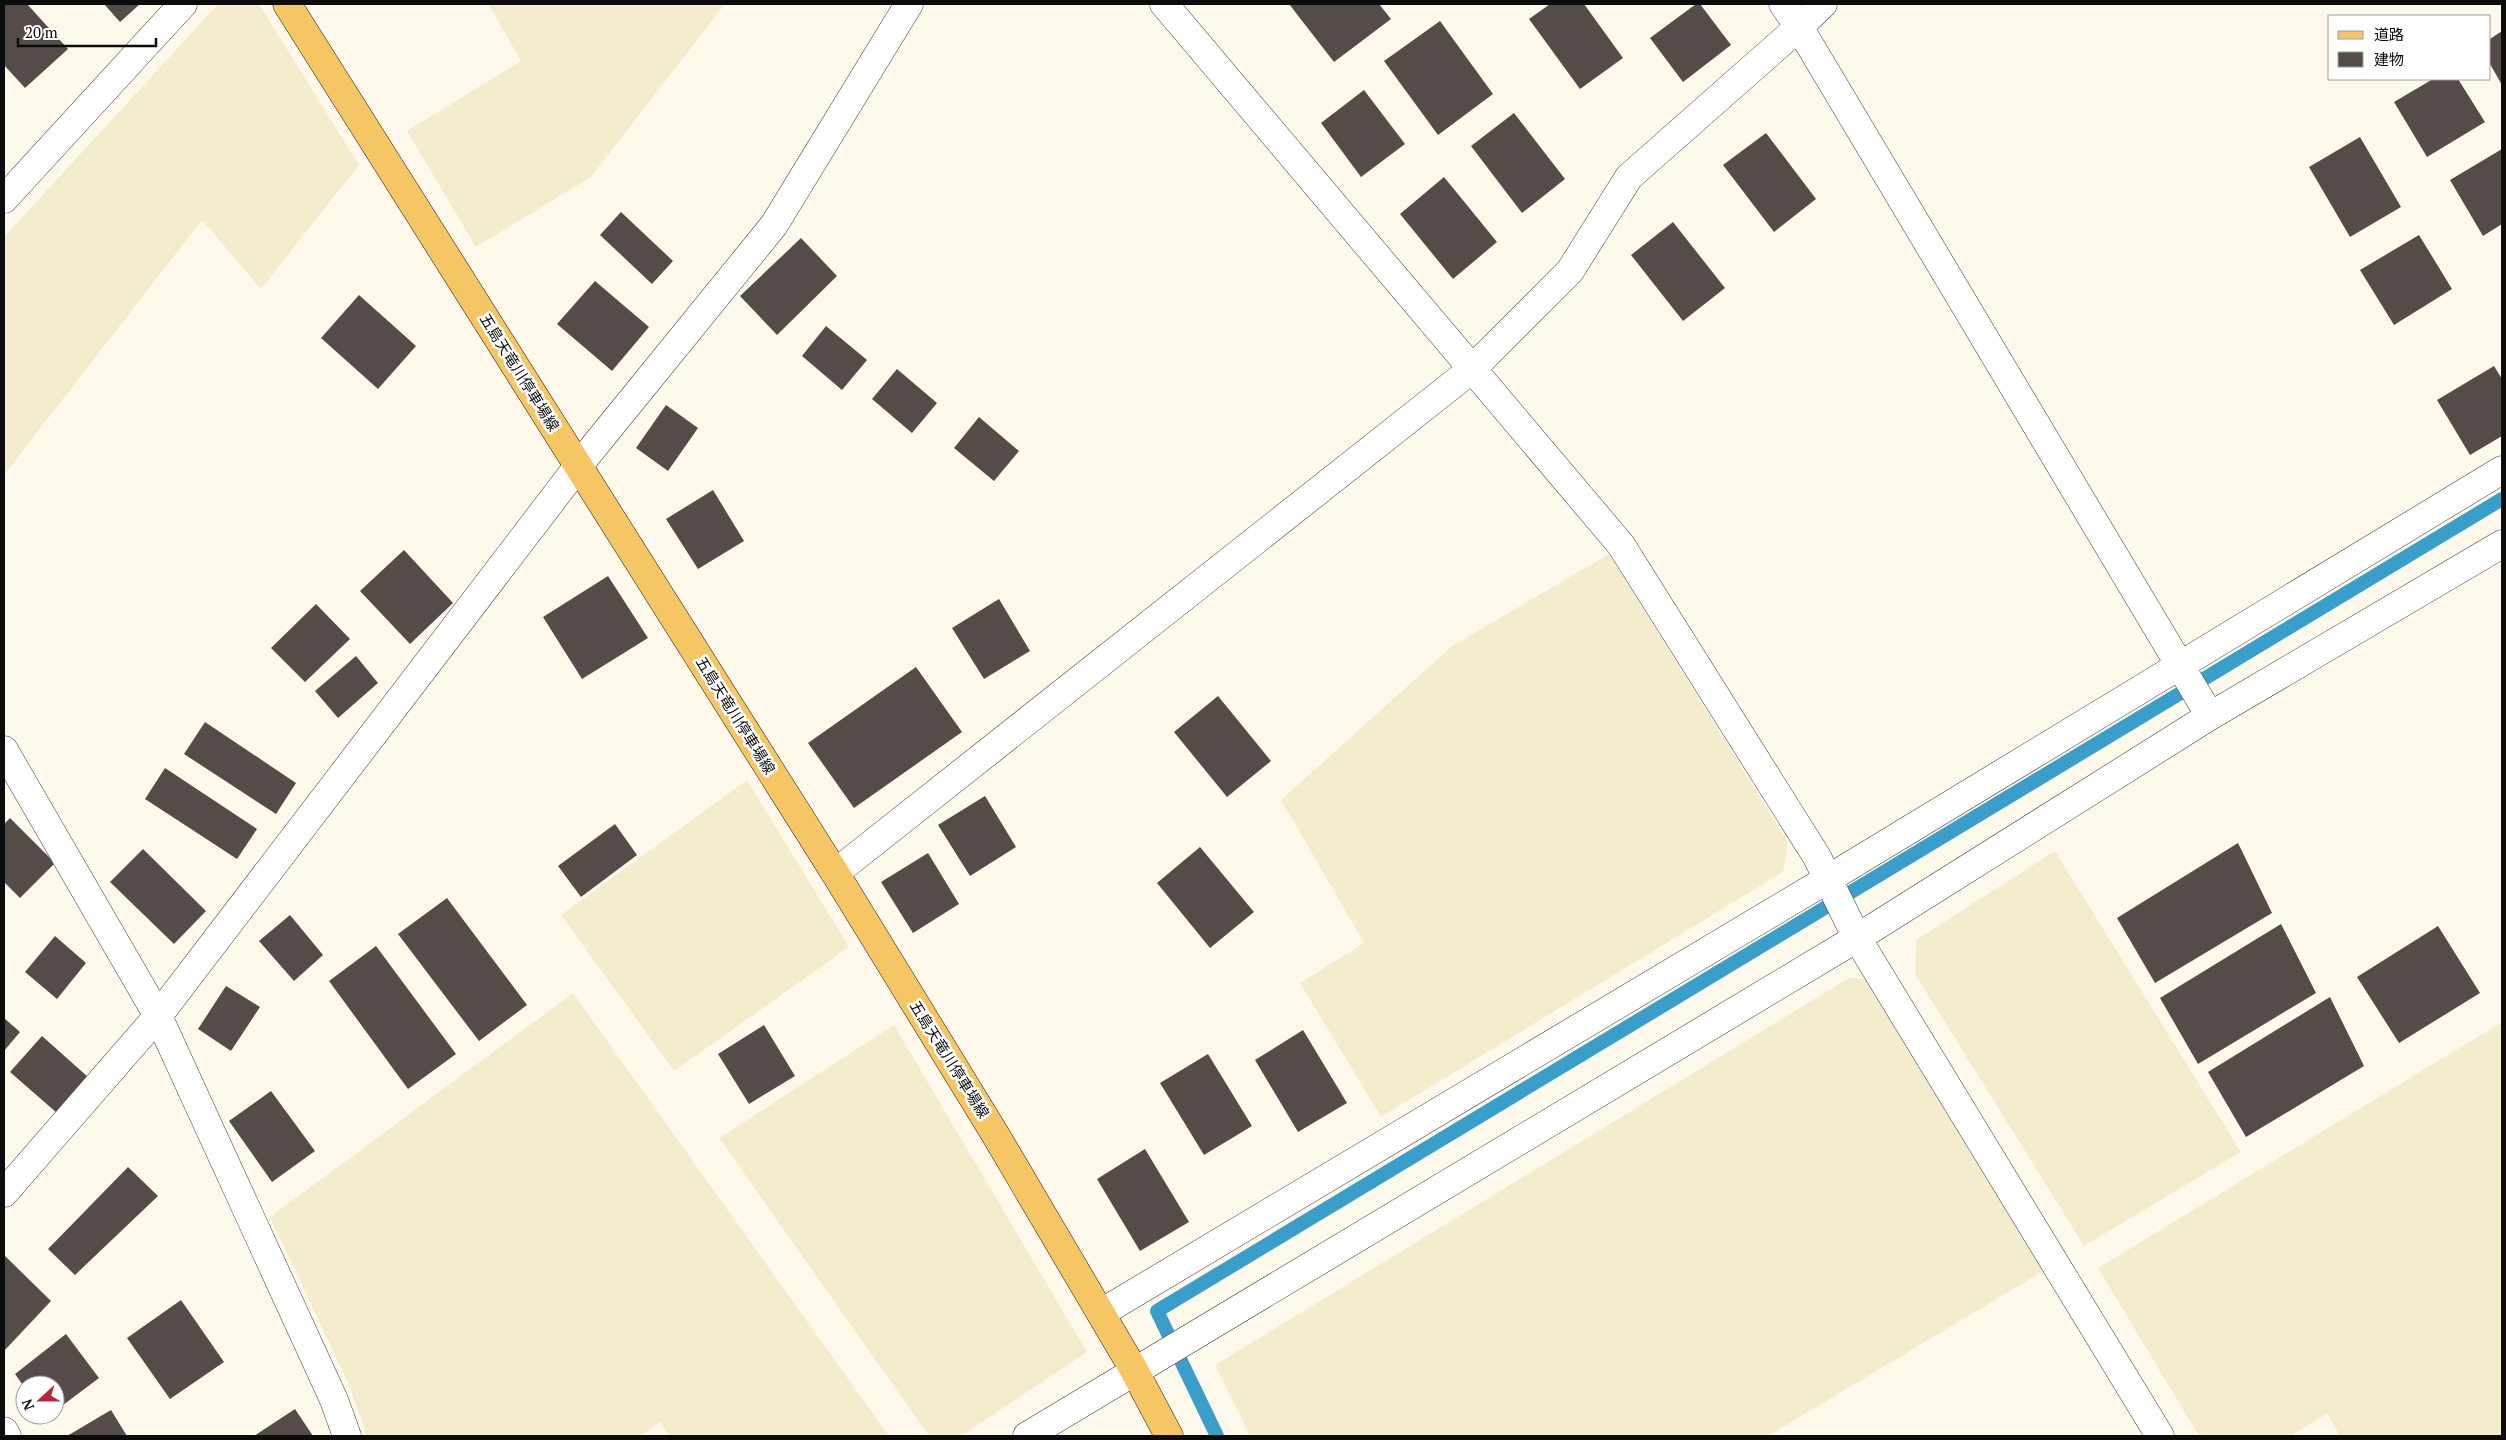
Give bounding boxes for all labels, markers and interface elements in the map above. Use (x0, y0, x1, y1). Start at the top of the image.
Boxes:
scale bar (18, 15, 155, 47)
legend (2328, 15, 2491, 80)
text: 20 m (25, 22, 58, 42)
text: 道路 (2374, 24, 2404, 44)
text: 建物 (2374, 49, 2404, 69)
street label: 五島天竜川停車場線 (476, 309, 564, 435)
street label: 五島天竜川停車場線 (692, 652, 780, 778)
street label: 五島天竜川停車場線 (906, 996, 994, 1122)
north arrow (15, 1375, 65, 1425)
text: N (16, 1396, 38, 1413)

